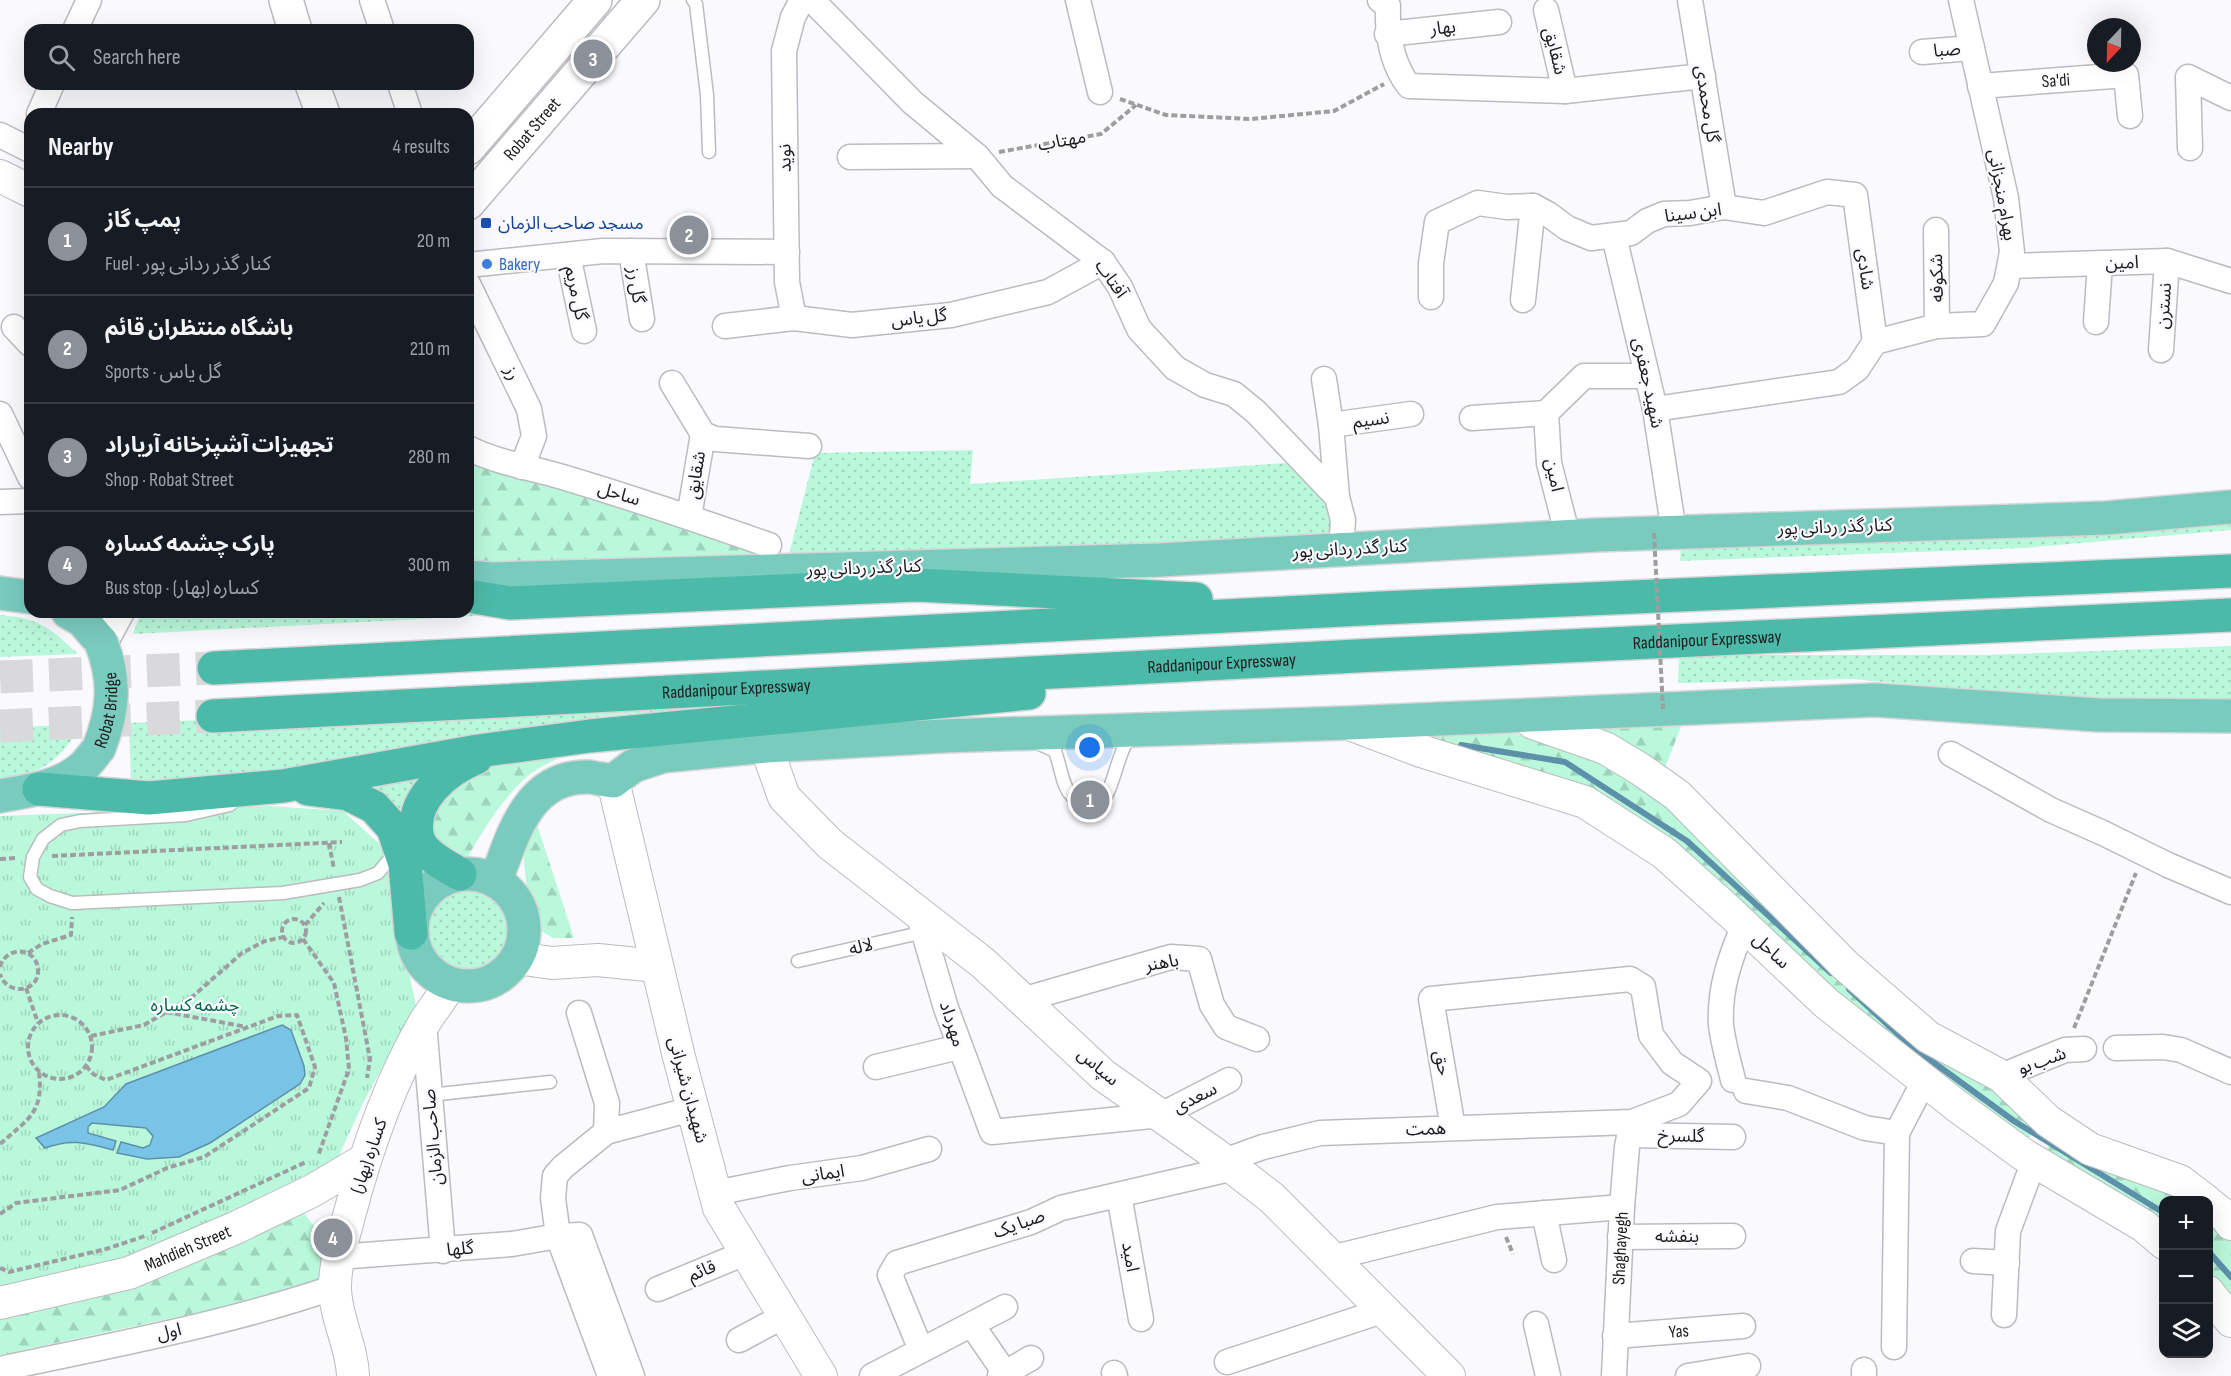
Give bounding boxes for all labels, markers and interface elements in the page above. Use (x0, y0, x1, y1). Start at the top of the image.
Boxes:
street label: بهار (1428, 16, 1457, 40)
north arrow (2087, 18, 2141, 72)
search box (24, 24, 474, 90)
street label: شقایق (1539, 25, 1571, 77)
pin: 3 (574, 36, 612, 82)
street label: صبا (1932, 38, 1962, 62)
icon: search (45, 41, 78, 74)
text: Search here (93, 44, 180, 71)
street label: گل محمدی (1691, 64, 1724, 145)
street label: Sa'di (2041, 69, 2071, 92)
street label: Robat Street (499, 93, 565, 165)
street label: مهتاب (1036, 126, 1088, 156)
text: Nearby (48, 132, 114, 163)
text: 4 results (393, 135, 450, 159)
street label: نوید (774, 144, 796, 172)
street label: بهرام منجزانی (1981, 148, 2020, 243)
street label: ابن سینا (1663, 199, 1723, 227)
text: پمپ گاز (105, 207, 181, 234)
pin: 2 (670, 212, 708, 258)
place label: مسجد صاحب الزمان (498, 213, 644, 234)
marker: مسجد صاحب الزمان (479, 216, 493, 230)
text: 1 (64, 229, 71, 253)
text: 20 m (417, 229, 450, 253)
street label: شادی (1852, 247, 1878, 291)
text: Fuel · کنار گذر ردانی پور (105, 252, 271, 276)
street label: امین (2105, 252, 2139, 274)
place label: Bakery (499, 254, 540, 275)
street label: شکوفه (1926, 254, 1948, 302)
street label: آفتاب (1090, 256, 1132, 303)
marker: Bakery (480, 257, 494, 271)
street label: گل مریم (558, 264, 592, 323)
street label: گل رز (623, 264, 649, 305)
street label: نسترن (2152, 282, 2176, 330)
street label: گل یاس (890, 305, 948, 331)
text: باشگاه منتظران قائم (105, 315, 294, 342)
street label: شهید جعفری (1628, 336, 1668, 430)
text: 2 (63, 337, 72, 361)
text: 210 m (410, 337, 450, 361)
text: Sports · گل یاس (105, 360, 222, 384)
street label: رز (499, 362, 524, 384)
street label: نسیم (1351, 407, 1391, 435)
text: تجهیزات آشپزخانه آریاراد (105, 432, 334, 459)
text: 3 (63, 445, 72, 469)
text: 280 m (408, 445, 450, 469)
street label: شقایق (682, 450, 710, 500)
street label: امین (1540, 456, 1568, 494)
text: Shop · Robat Street (105, 468, 234, 492)
street label: ساحل (595, 478, 643, 510)
street label: کنار گذر ردانی پور (1776, 514, 1893, 540)
text: پارک چشمه کساره (105, 531, 275, 558)
street label: کنار گذر ردانی پور (1291, 535, 1409, 563)
text: 4 (63, 553, 72, 577)
text: 300 m (408, 553, 450, 577)
street label: کنار گذر ردانی پور (805, 555, 922, 581)
text: Bus stop · کساره (بهار) (105, 576, 259, 600)
street label: Raddanipour Expressway (1632, 626, 1782, 653)
street label: Raddanipour Expressway (1147, 649, 1296, 677)
street label: Robat Bridge (89, 671, 122, 751)
street label: Raddanipour Expressway (661, 674, 811, 703)
your location (1075, 733, 1104, 762)
pin: 1 (1070, 778, 1110, 822)
street label: ساحل (1748, 929, 1794, 973)
street label: لاله (847, 934, 875, 960)
street label: باهنر (1143, 950, 1180, 976)
park label: چشمه کساره (150, 995, 240, 1016)
street label: مهرداد (935, 999, 969, 1049)
street label: شهیدان شیرانی (664, 1035, 712, 1145)
street label: شب بو (2015, 1043, 2069, 1079)
street label: سپاس (1073, 1044, 1123, 1091)
street label: حق (1429, 1049, 1455, 1077)
street label: سعدی (1169, 1078, 1221, 1118)
street label: صاحب الزمان (418, 1088, 448, 1186)
street label: کساره (بهار) (346, 1115, 392, 1196)
street label: همت (1405, 1118, 1447, 1140)
street label: گلسرخ (1657, 1125, 1705, 1149)
street label: ایمانی (800, 1161, 846, 1187)
map controls (2159, 1196, 2213, 1358)
button: + (2159, 1196, 2213, 1250)
street label: صبا یک (990, 1205, 1048, 1243)
street label: Shaghayegh (1608, 1211, 1632, 1285)
pin: 4 (314, 1216, 352, 1260)
street label: Mahdieh Street (141, 1220, 234, 1276)
street label: بنفشه (1655, 1226, 1699, 1247)
street label: گلها (446, 1237, 475, 1261)
street label: امید (1117, 1240, 1143, 1274)
button: − (2159, 1250, 2213, 1304)
street label: قائم (685, 1256, 720, 1288)
button: layers (2159, 1304, 2213, 1358)
street label: اول (155, 1319, 183, 1345)
street label: Yas (1668, 1320, 1690, 1342)

